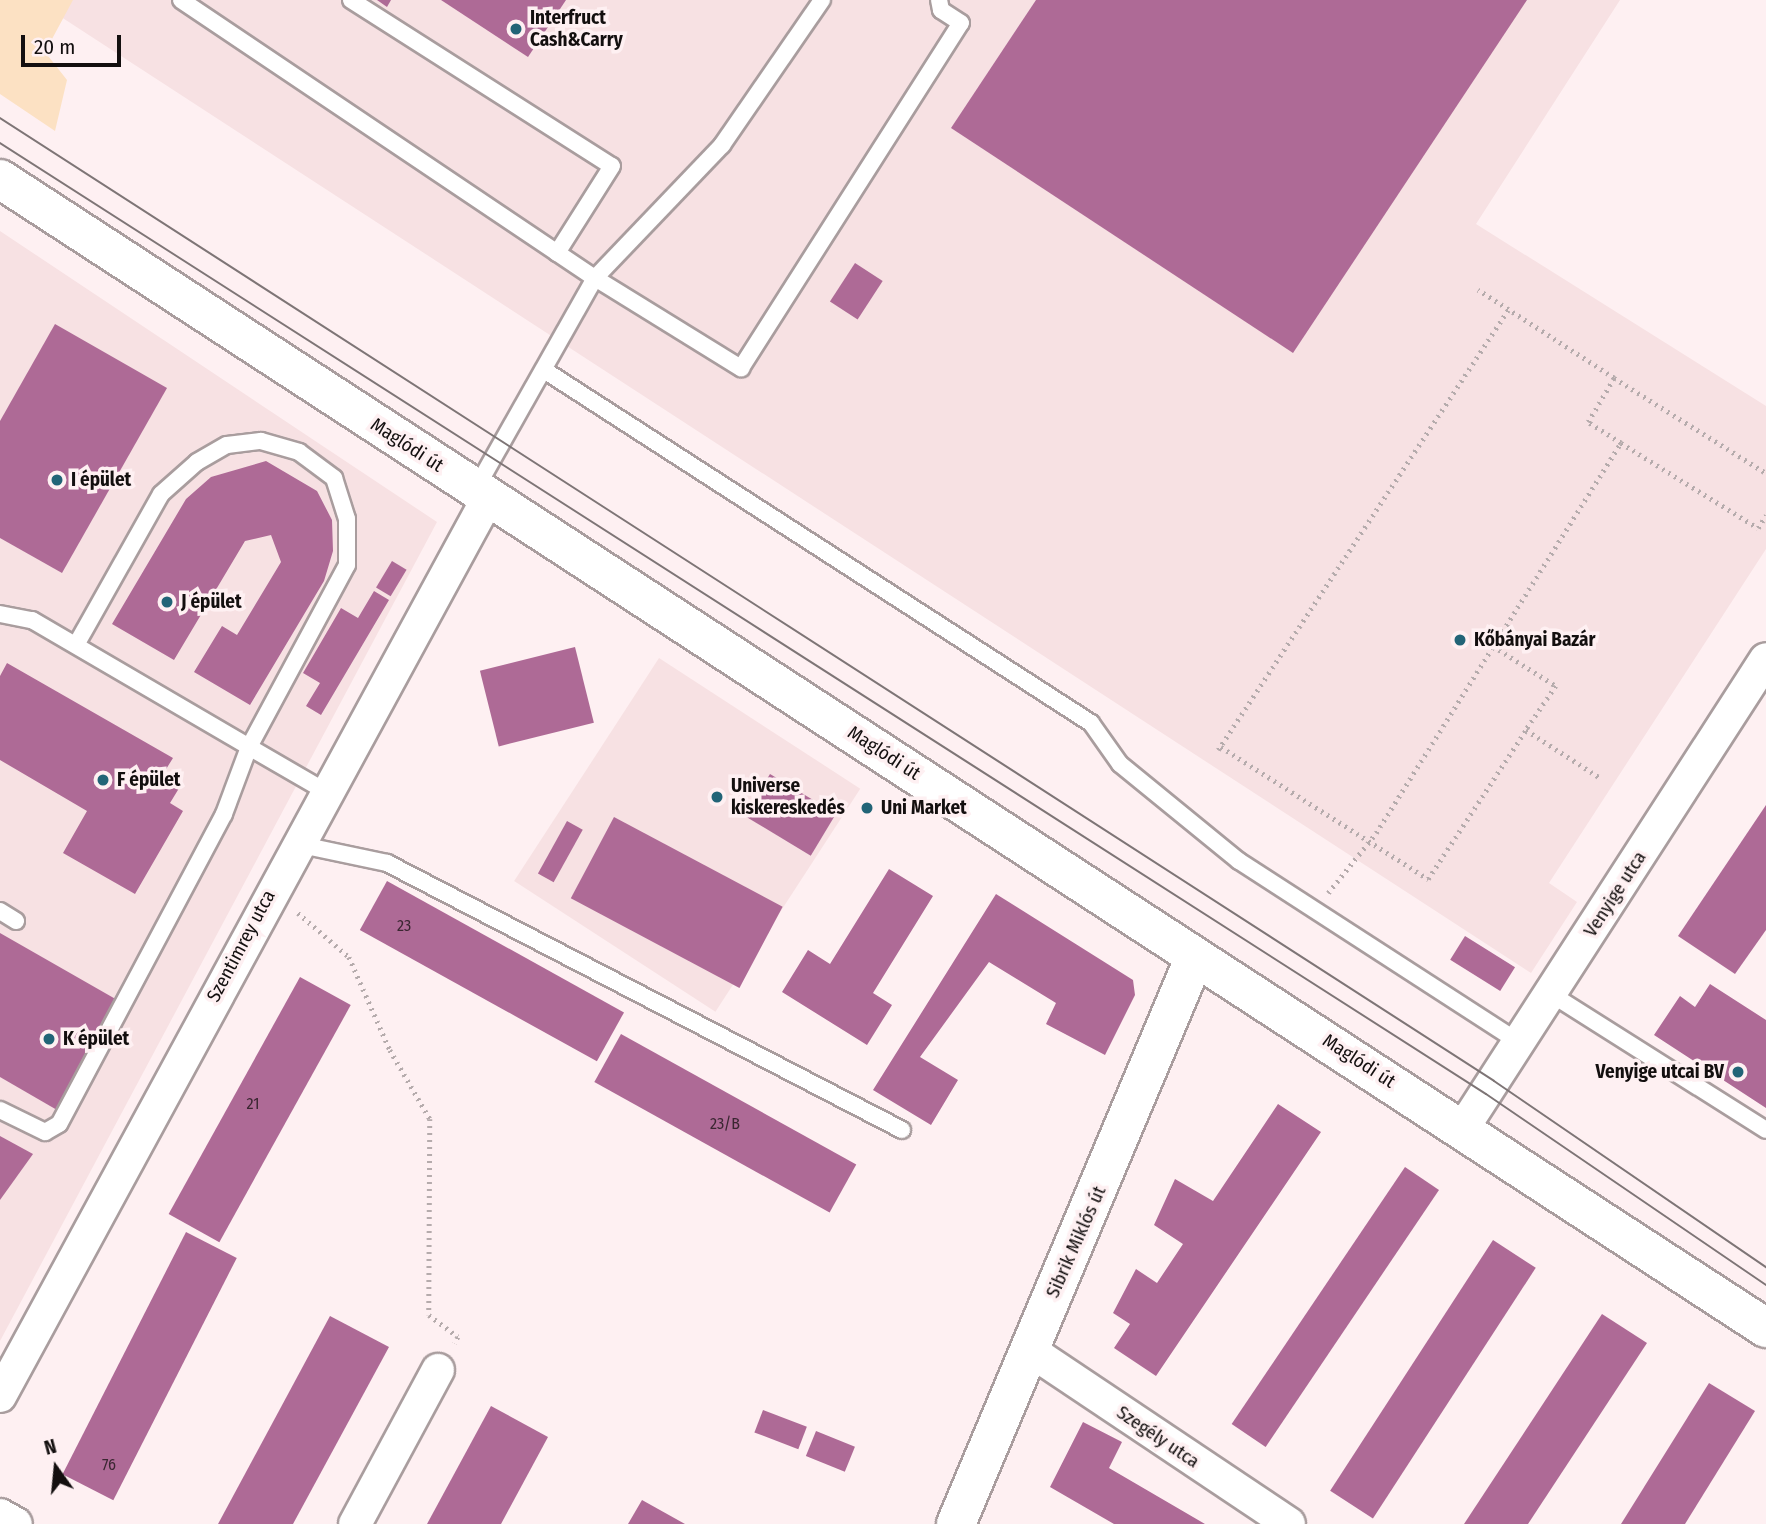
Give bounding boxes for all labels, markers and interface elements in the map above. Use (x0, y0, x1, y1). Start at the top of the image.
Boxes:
place label: Interfruct Cash&Carry (530, 7, 623, 51)
scale bar (24, 21, 124, 65)
marker: Interfruct Cash&Carry (508, 21, 524, 37)
text: 20 m (34, 34, 75, 60)
street label: Maglódi út (366, 413, 448, 477)
place label: I épület (71, 469, 131, 491)
marker: I épület (49, 472, 65, 488)
place label: J épület (181, 591, 242, 613)
marker: J épület (159, 594, 175, 610)
place label: Kőbányai Bazár (1474, 629, 1596, 651)
marker: Kőbányai Bazár (1452, 632, 1468, 648)
street label: Maglódi út (843, 721, 925, 785)
place label: F épület (117, 769, 181, 791)
marker: F épület (95, 772, 111, 788)
place label: Universe kiskereskedés (731, 775, 845, 819)
marker: Universe kiskereskedés (709, 789, 725, 805)
place label: Uni Market (881, 797, 967, 819)
marker: Uni Market (859, 800, 875, 816)
street label: Venyige utca (1579, 847, 1651, 941)
street label: Szentimrey utca (202, 886, 280, 1006)
house number: 23 (397, 916, 411, 936)
place label: K épület (63, 1028, 129, 1050)
street label: Maglódi út (1318, 1029, 1400, 1093)
marker: K épület (41, 1031, 57, 1047)
place label: Venyige utcai BV (1596, 1061, 1724, 1083)
marker: Venyige utcai BV (1730, 1064, 1746, 1080)
house number: 21 (247, 1094, 259, 1114)
house number: 23/B (710, 1114, 740, 1134)
street label: Sibrik Miklós út (1041, 1183, 1111, 1301)
street label: Szegély utca (1112, 1401, 1204, 1473)
north arrow (21, 1433, 91, 1503)
text: N (42, 1435, 59, 1460)
house number: 76 (102, 1455, 116, 1475)

